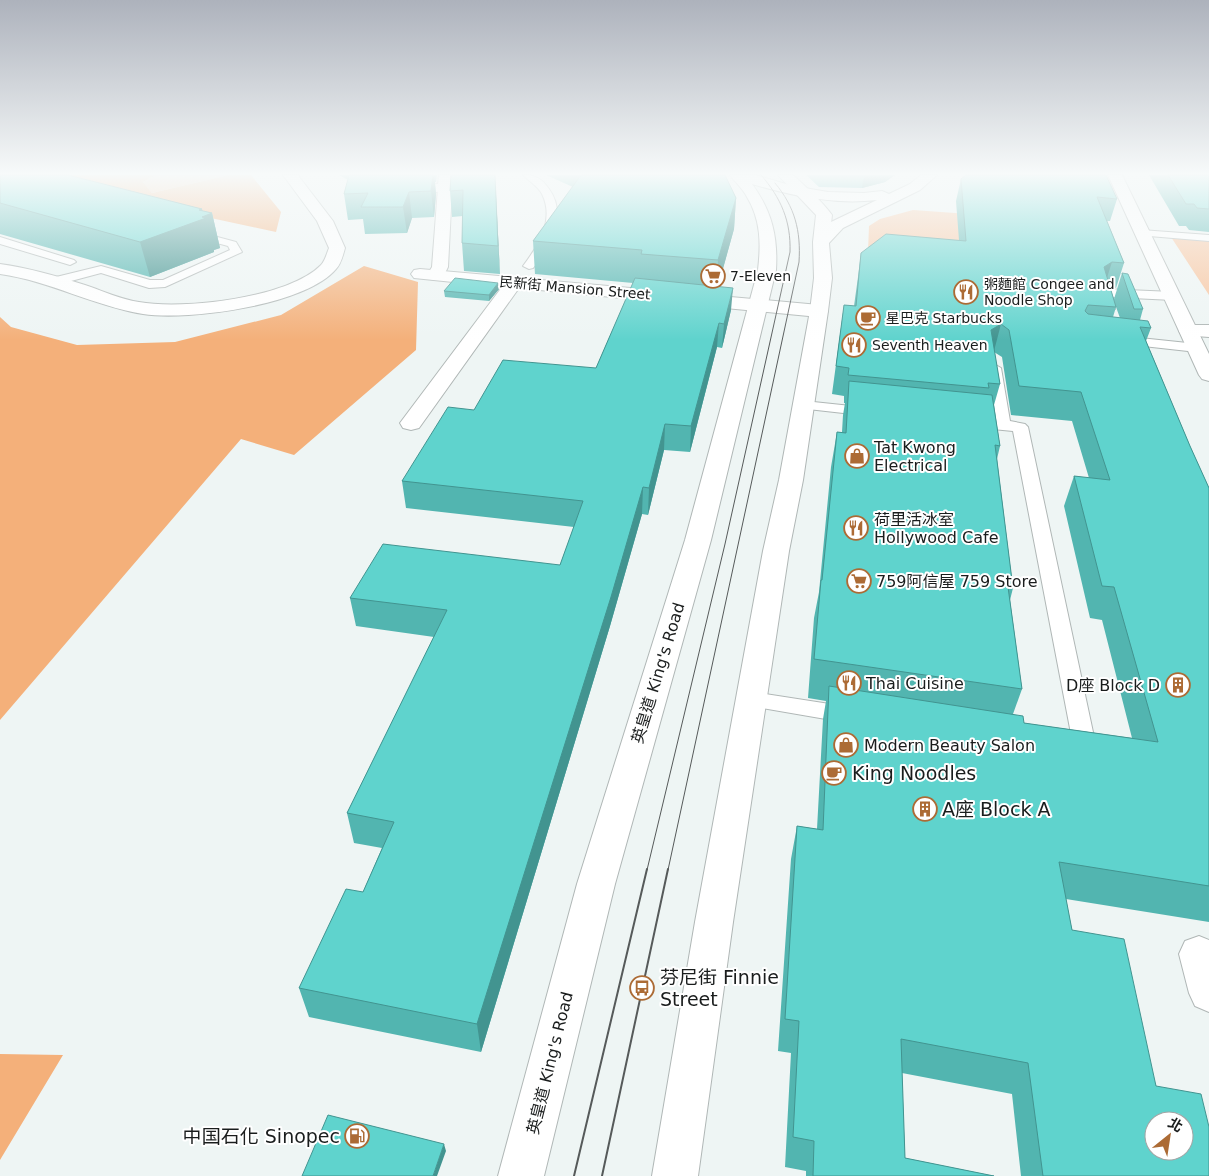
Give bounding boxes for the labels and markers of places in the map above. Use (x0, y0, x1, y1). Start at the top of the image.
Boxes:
supermarket icon: 7-Eleven (700, 263, 726, 289)
place label: 7-Eleven (730, 268, 791, 284)
place label: 粥麵館 Congee and Noodle Shop (984, 276, 1115, 308)
restaurant icon: 粥麵館 Congee and Noodle Shop (953, 279, 979, 305)
cafe icon: 星巴克 Starbucks (855, 305, 881, 331)
place label: 星巴克 Starbucks (886, 310, 1002, 326)
restaurant icon: Seventh Heaven (841, 332, 867, 358)
place label: Seventh Heaven (872, 337, 988, 353)
place label: Tat Kwong Electrical (873, 438, 956, 475)
shop icon: Tat Kwong Electrical (844, 443, 870, 469)
place label: 荷里活冰室 Hollywood Cafe (874, 510, 999, 547)
restaurant icon: 荷里活冰室 Hollywood Cafe (843, 515, 869, 541)
supermarket icon: 759阿信屋 759 Store (846, 568, 872, 594)
place label: 759阿信屋 759 Store (876, 572, 1038, 591)
restaurant icon: Thai Cuisine (836, 670, 862, 696)
building icon: D座 Block D (1165, 672, 1191, 698)
place label: Thai Cuisine (865, 674, 964, 693)
place label: D座 Block D (1066, 676, 1160, 695)
shop icon: Modern Beauty Salon (833, 732, 859, 758)
place label: Modern Beauty Salon (864, 736, 1035, 755)
cafe icon: King Noodles (821, 760, 847, 786)
place label: King Noodles (852, 762, 976, 784)
building icon: A座 Block A (912, 796, 938, 822)
place label: A座 Block A (942, 798, 1050, 820)
place label: 芬尼街 Finnie Street (660, 966, 779, 1010)
bus stop icon: 芬尼街 Finnie Street (629, 975, 655, 1001)
fuel station icon: 中国石化 Sinopec (344, 1123, 370, 1149)
place label: 中国石化 Sinopec (183, 1125, 340, 1147)

